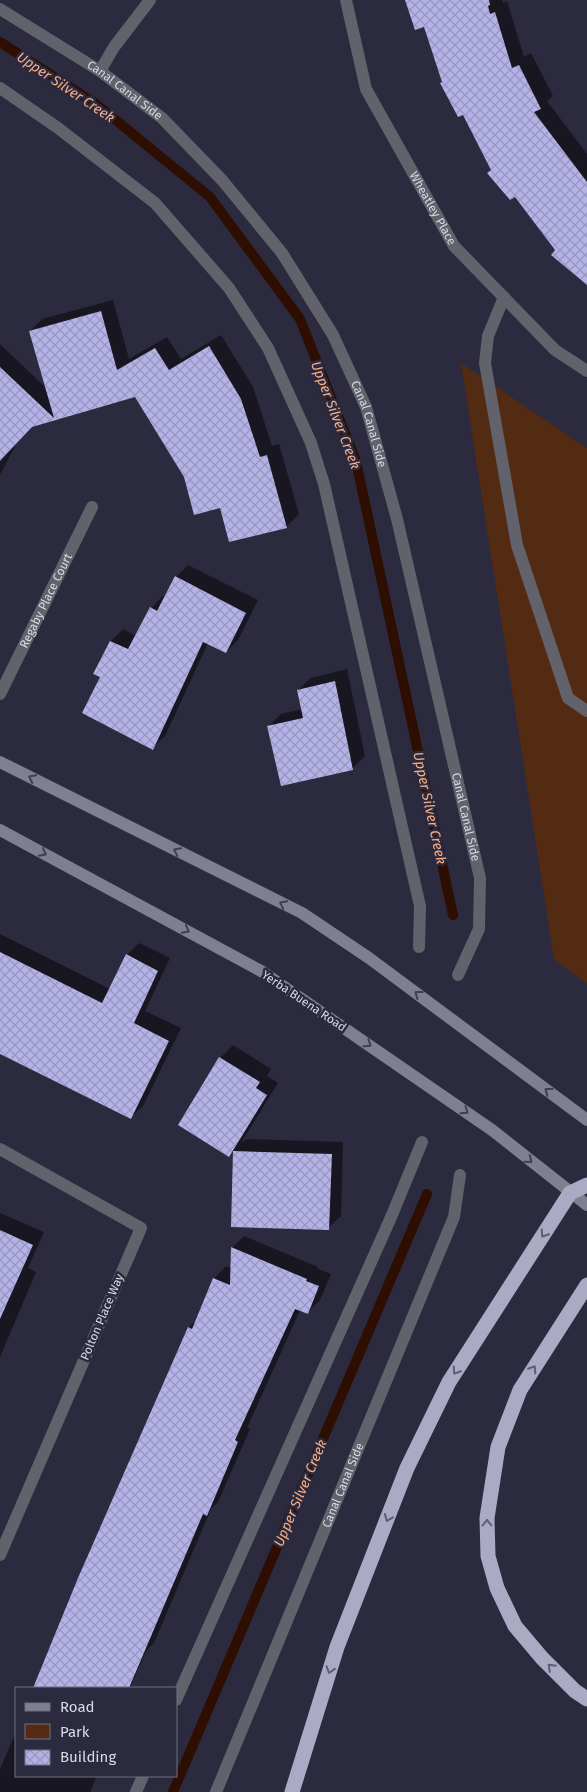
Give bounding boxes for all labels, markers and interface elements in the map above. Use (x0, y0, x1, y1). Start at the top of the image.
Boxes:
water label: Upper Silver Creek (14, 48, 118, 127)
street label: Canal Canal Side (85, 58, 165, 123)
street label: Wheatley Place (407, 169, 459, 248)
water label: Upper Silver Creek (307, 359, 364, 472)
street label: Canal Canal Side (348, 378, 389, 469)
street label: Regaby Place Court (17, 550, 75, 650)
water label: Upper Silver Creek (409, 750, 450, 866)
street label: Canal Canal Side (449, 771, 483, 863)
one-way arrow (28, 774, 37, 784)
one-way arrow (38, 847, 47, 857)
one-way arrow (173, 847, 182, 857)
one-way arrow (279, 900, 288, 910)
one-way arrow (181, 924, 190, 934)
street label: Yerba Buena Road (259, 968, 349, 1034)
one-way arrow (415, 991, 424, 999)
one-way arrow (362, 1038, 372, 1047)
one-way arrow (544, 1088, 554, 1097)
one-way arrow (459, 1105, 469, 1114)
one-way arrow (524, 1155, 533, 1164)
one-way arrow (540, 1229, 550, 1238)
street label: Polton Place Way (78, 1272, 127, 1362)
one-way arrow (453, 1365, 462, 1374)
one-way arrow (527, 1366, 537, 1375)
water label: Upper Silver Creek (270, 1437, 331, 1549)
street label: Canal Canal Side (319, 1441, 367, 1530)
one-way arrow (383, 1513, 394, 1522)
one-way arrow (482, 1519, 492, 1526)
one-way arrow (547, 1664, 556, 1673)
one-way arrow (325, 1665, 335, 1673)
legend (15, 1687, 178, 1777)
text: Road (60, 1698, 95, 1716)
text: Park (60, 1723, 90, 1741)
text: Building (60, 1748, 116, 1766)

